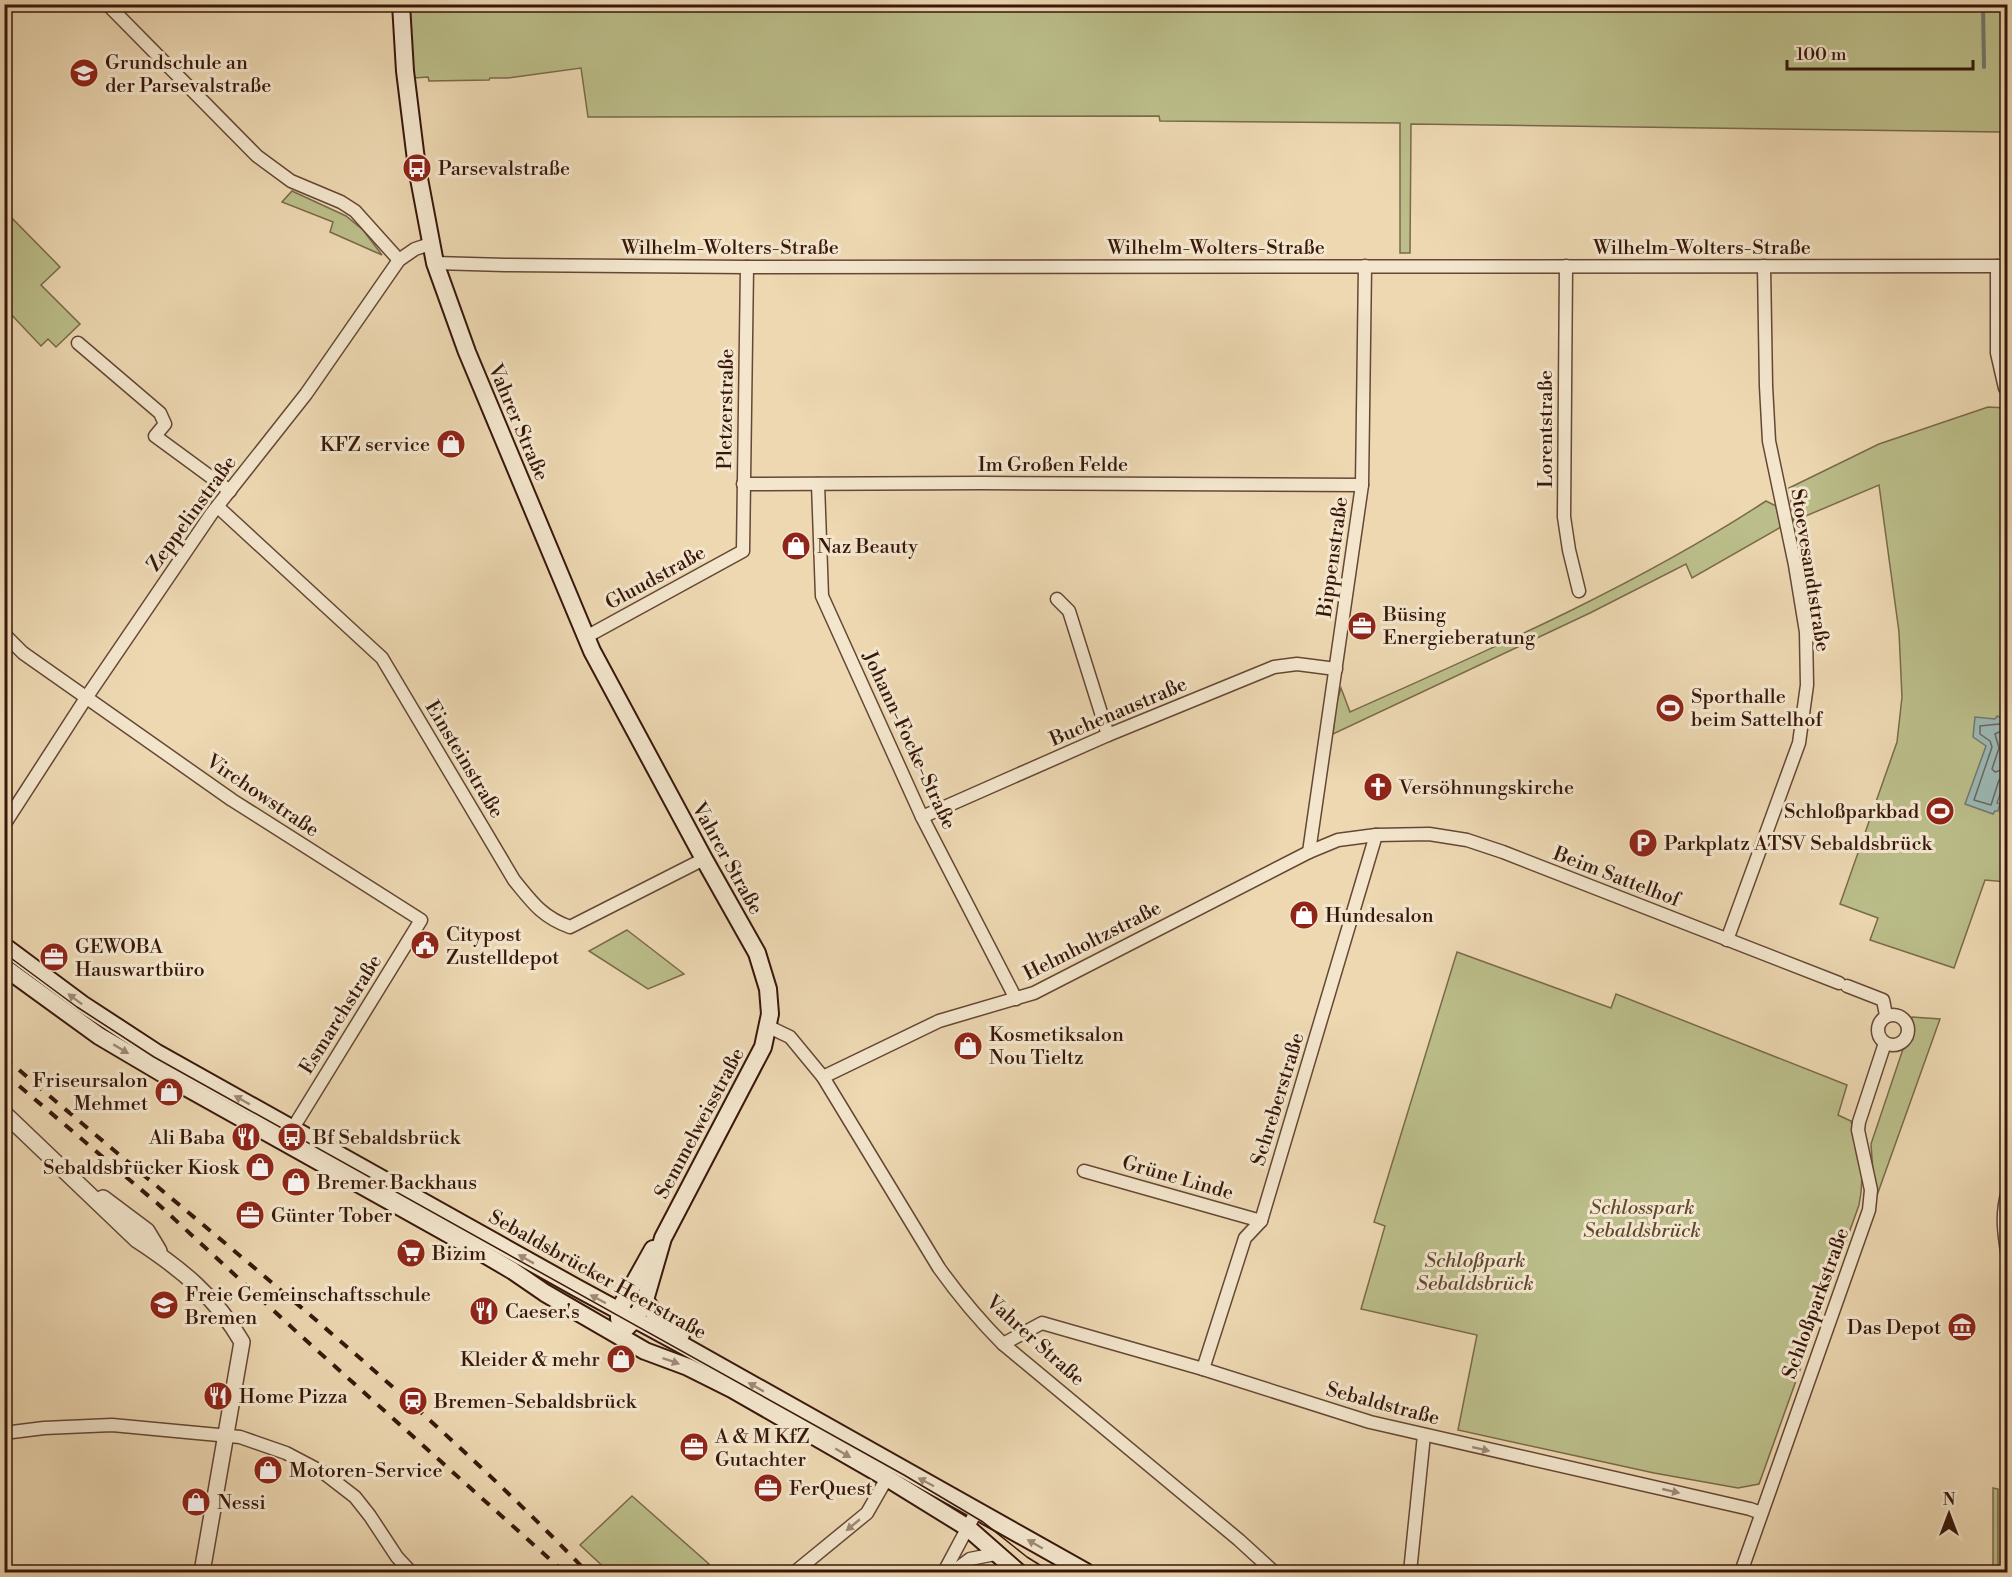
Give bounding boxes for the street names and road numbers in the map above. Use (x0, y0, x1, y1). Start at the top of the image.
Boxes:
street label: Wilhelm-Wolters-Straße (620, 236, 839, 261)
street label: Wilhelm-Wolters-Straße (1106, 236, 1325, 261)
street label: Wilhelm-Wolters-Straße (1592, 236, 1811, 261)
street label: Pletzerstraße (713, 348, 740, 470)
street label: Vahrer Straße (481, 359, 553, 485)
street label: Lorentstraße (1534, 370, 1559, 488)
street label: Zeppelinstraße (142, 451, 243, 577)
street label: Im Großen Felde (978, 453, 1128, 478)
street label: Stoevesandtstraße (1784, 487, 1835, 653)
street label: Bippenstraße (1312, 495, 1354, 620)
street label: Gluudstraße (601, 541, 710, 616)
street label: Johann-Focke-Straße (856, 647, 961, 834)
street label: Buchenaustraße (1045, 672, 1191, 753)
street label: Einsteinstraße (419, 696, 509, 823)
street label: Virchowstraße (200, 749, 323, 843)
street label: Vahrer Straße (685, 797, 768, 919)
street label: Beim Sattelhof (1548, 841, 1684, 913)
street label: Helmholtzstraße (1020, 896, 1166, 987)
street label: Esmarchstraße (295, 950, 388, 1079)
street label: Schreberstraße (1246, 1030, 1311, 1169)
street label: Semmelweisstraße (650, 1044, 751, 1204)
street label: Grüne Linde (1119, 1151, 1236, 1206)
street label: Sebaldsbrücker Heerstraße (484, 1205, 711, 1346)
street label: Schloßparkstraße (1777, 1225, 1855, 1383)
street label: Vahrer Straße (980, 1289, 1090, 1392)
street label: Sebaldstraße (1323, 1377, 1442, 1432)

